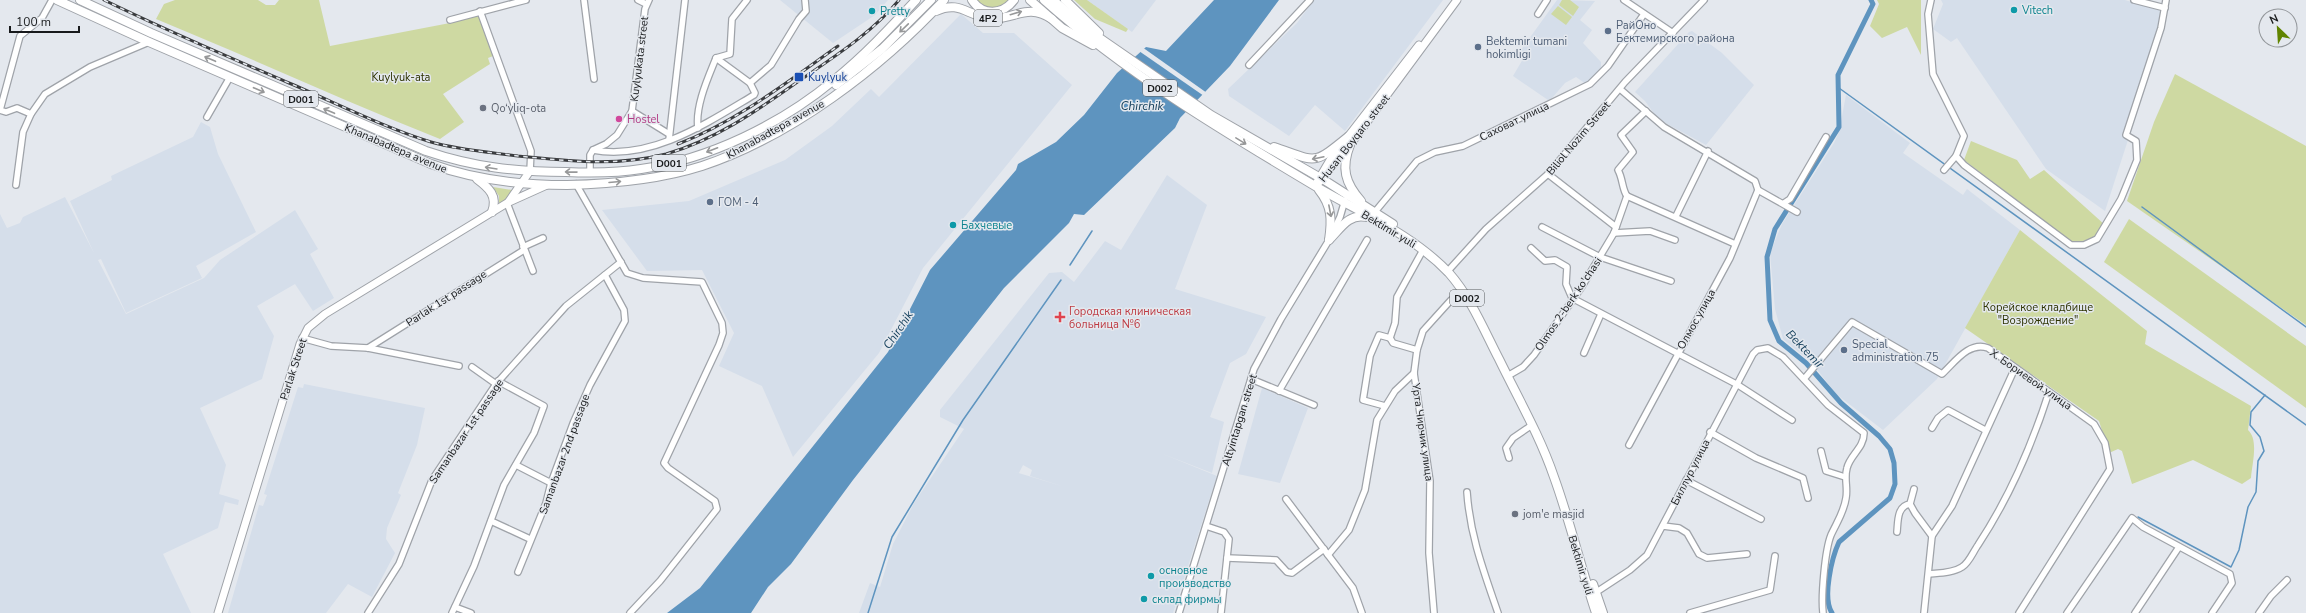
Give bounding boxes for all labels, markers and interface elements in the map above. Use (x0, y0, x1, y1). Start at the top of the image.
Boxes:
place label: Vitech (2021, 3, 2053, 18)
place label: Pretty (880, 4, 910, 19)
marker: Vitech (2009, 5, 2019, 15)
marker: Pretty (867, 6, 877, 16)
scale bar (10, 8, 79, 34)
north arrow (2258, 8, 2298, 48)
one-way arrow (1009, 9, 1022, 16)
road number: 4P2 (974, 10, 1002, 26)
text: N (2267, 11, 2281, 28)
text: 100 m (16, 14, 51, 30)
street label: Kuylyukata street (627, 15, 652, 103)
place label: РайОно Бектемирского района (1616, 18, 1735, 46)
one-way arrow (899, 23, 909, 33)
marker: РайОно Бектемирского района (1603, 26, 1613, 36)
place label: Bektemir tumani hokimligi (1486, 34, 1567, 62)
marker: Bektemir tumani hokimligi (1473, 42, 1483, 52)
one-way arrow (205, 55, 217, 62)
park label: Kuylyuk-ata (372, 70, 431, 85)
place label: Kuylyuk (808, 70, 848, 85)
marker: Kuylyuk (793, 71, 805, 83)
road number: D002 (1143, 80, 1177, 96)
one-way arrow (253, 87, 265, 94)
road number: D001 (284, 91, 318, 107)
street label: Husan Boyqaro street (1315, 91, 1393, 185)
street label: Khanabadtepa avenue (724, 96, 827, 163)
water label: Chirchik (1120, 98, 1165, 114)
street label: Саховат улица (1477, 98, 1552, 145)
street label: Biliol Nozim Street (1543, 98, 1614, 178)
place label: Qo‘yliq-ota (491, 101, 546, 116)
marker: Qo‘yliq-ota (478, 103, 488, 113)
one-way arrow (324, 107, 336, 114)
place label: Hostel (627, 112, 660, 127)
marker: Hostel (614, 114, 624, 124)
street label: Khanabadtepa avenue (342, 120, 449, 177)
one-way arrow (1235, 137, 1247, 145)
one-way arrow (707, 146, 719, 154)
one-way arrow (1311, 154, 1324, 162)
road number: D001 (652, 155, 686, 171)
one-way arrow (485, 164, 498, 172)
one-way arrow (565, 168, 578, 176)
one-way arrow (608, 179, 621, 186)
place label: ГОМ - 4 (718, 195, 759, 210)
marker: ГОМ - 4 (705, 197, 715, 207)
one-way arrow (1326, 205, 1334, 218)
street label: Bektimir yuli (1359, 207, 1419, 252)
place label: Бахчевые (961, 218, 1012, 233)
marker: Бахчевые (948, 220, 958, 230)
street label: Olmos 2-berk ko'chasi (1531, 254, 1605, 354)
street label: Parlak 1st passage (403, 267, 490, 330)
street label: Олмос улица (1674, 286, 1719, 352)
road number: D002 (1450, 290, 1484, 306)
park label: Корейское кладбище "Возрождение" (1983, 300, 2093, 328)
place label: Городская клиническая больница №6 (1069, 304, 1191, 332)
water label: Chirchik (879, 307, 917, 352)
marker: Городская клиническая больница №6 (1054, 311, 1066, 323)
water label: Bektemir (1782, 326, 1828, 372)
street label: Parlak Street (276, 336, 311, 402)
place label: Special administration 75 (1852, 337, 1939, 365)
marker: Special administration 75 (1839, 345, 1849, 355)
street label: Х. Бориевой улица (1987, 345, 2075, 413)
street label: Altyintapgan street (1218, 372, 1261, 468)
street label: Samanbazar 1st passage (426, 376, 507, 487)
street label: Урта Чирчик улица (1408, 381, 1437, 482)
street label: Samanbazar 2nd passage (536, 392, 593, 516)
street label: Биллур улица (1667, 437, 1714, 508)
place label: jom'e masjid (1522, 507, 1584, 522)
marker: jom'e masjid (1510, 509, 1520, 519)
street label: Bektimir yuli (1564, 534, 1597, 597)
place label: основное производство (1159, 563, 1231, 591)
marker: основное производство (1146, 571, 1156, 581)
place label: склад фирмы (1152, 592, 1222, 607)
marker: склад фирмы (1139, 594, 1149, 604)

